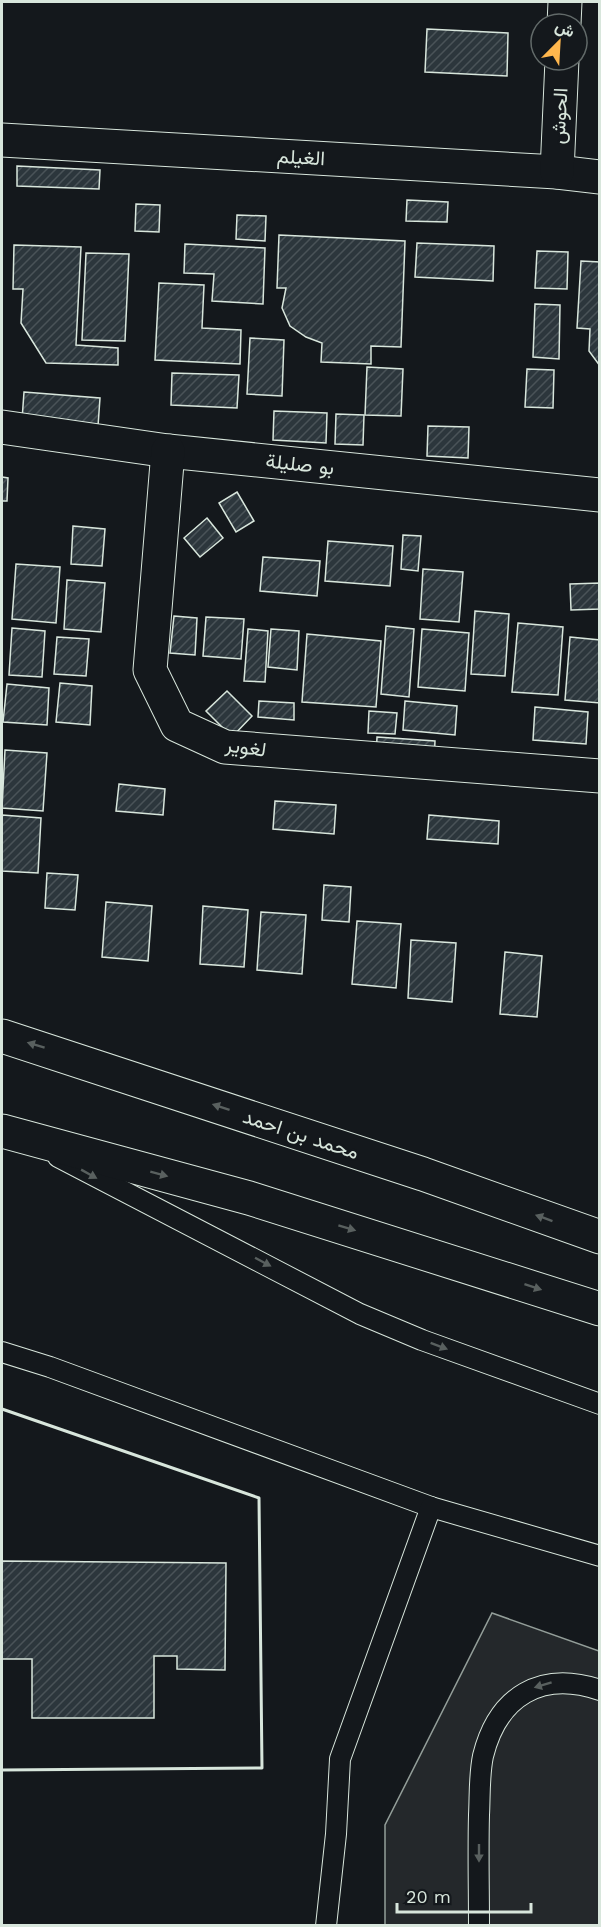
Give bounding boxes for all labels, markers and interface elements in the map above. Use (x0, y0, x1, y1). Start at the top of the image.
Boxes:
north arrow (529, 12, 589, 72)
text: ش (552, 16, 578, 41)
street label: الحوش (546, 87, 573, 145)
street label: الغيلم (276, 144, 326, 171)
street label: بو صليلة (264, 448, 335, 481)
street label: لغوير (223, 732, 268, 763)
one-way arrow (27, 1040, 45, 1049)
one-way arrow (212, 1101, 230, 1111)
street label: محمد بن احمد (240, 1104, 362, 1164)
one-way arrow (81, 1169, 98, 1179)
one-way arrow (150, 1170, 168, 1179)
one-way arrow (535, 1212, 553, 1222)
one-way arrow (338, 1224, 356, 1233)
one-way arrow (254, 1257, 271, 1267)
one-way arrow (524, 1282, 542, 1292)
one-way arrow (430, 1341, 448, 1351)
one-way arrow (534, 1681, 552, 1690)
one-way arrow (474, 1844, 484, 1863)
scale bar (397, 1876, 530, 1914)
text: 20 m (406, 1886, 451, 1907)

